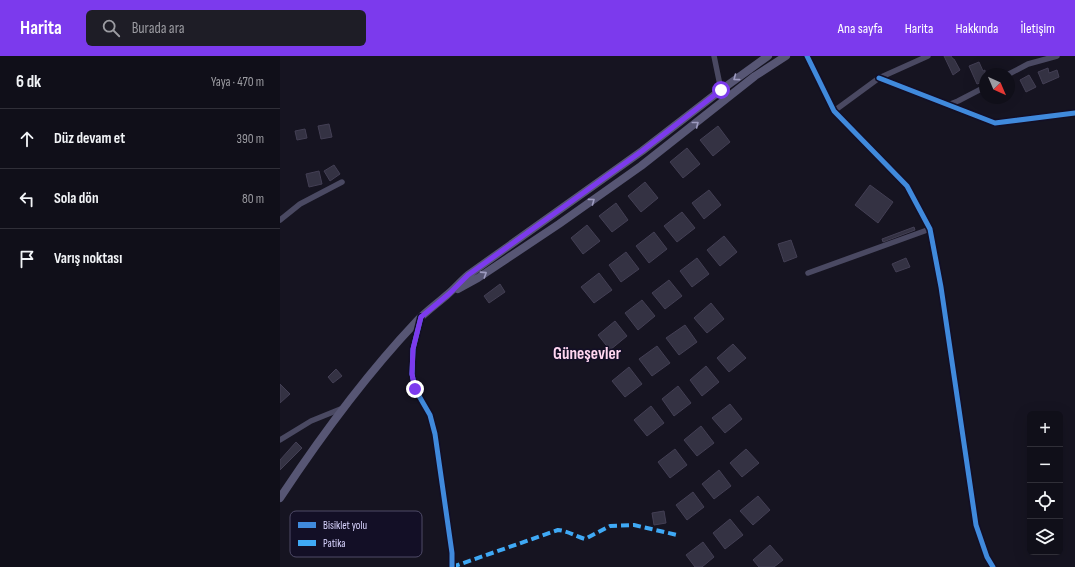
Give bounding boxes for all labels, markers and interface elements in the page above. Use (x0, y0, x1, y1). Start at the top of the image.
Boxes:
search box (86, 10, 366, 46)
text: Harita (20, 17, 62, 40)
icon: search (100, 17, 122, 39)
text: Burada ara (132, 19, 184, 38)
text: Ana sayfa (838, 20, 883, 37)
text: Harita (905, 20, 933, 37)
text: Hakkında (955, 20, 998, 37)
text: İletişim (1020, 20, 1055, 37)
north arrow (979, 68, 1015, 104)
text: 6 dk (16, 72, 41, 92)
text: Yaya · 470 m (211, 74, 264, 90)
one-way arrow (734, 74, 741, 81)
route start (712, 81, 730, 99)
one-way arrow (691, 121, 698, 128)
icon: ahead (16, 128, 38, 150)
text: Düz devam et (54, 129, 125, 148)
text: 390 m (237, 131, 264, 147)
icon: left (16, 188, 38, 210)
text: Sola dön (54, 189, 99, 208)
text: 80 m (242, 191, 264, 207)
one-way arrow (587, 199, 594, 206)
icon: arrive (16, 248, 38, 270)
text: Varış noktası (54, 249, 122, 268)
one-way arrow (480, 271, 487, 279)
district label: Güneşevler (553, 344, 621, 364)
route end (406, 380, 424, 398)
map controls (1027, 411, 1063, 555)
button: + (1027, 411, 1063, 447)
button: − (1027, 447, 1063, 483)
button: locate (1027, 483, 1063, 519)
legend (290, 511, 422, 557)
text: Bisiklet yolu (323, 519, 367, 532)
button: layers (1027, 519, 1063, 555)
text: Patika (323, 537, 346, 550)

